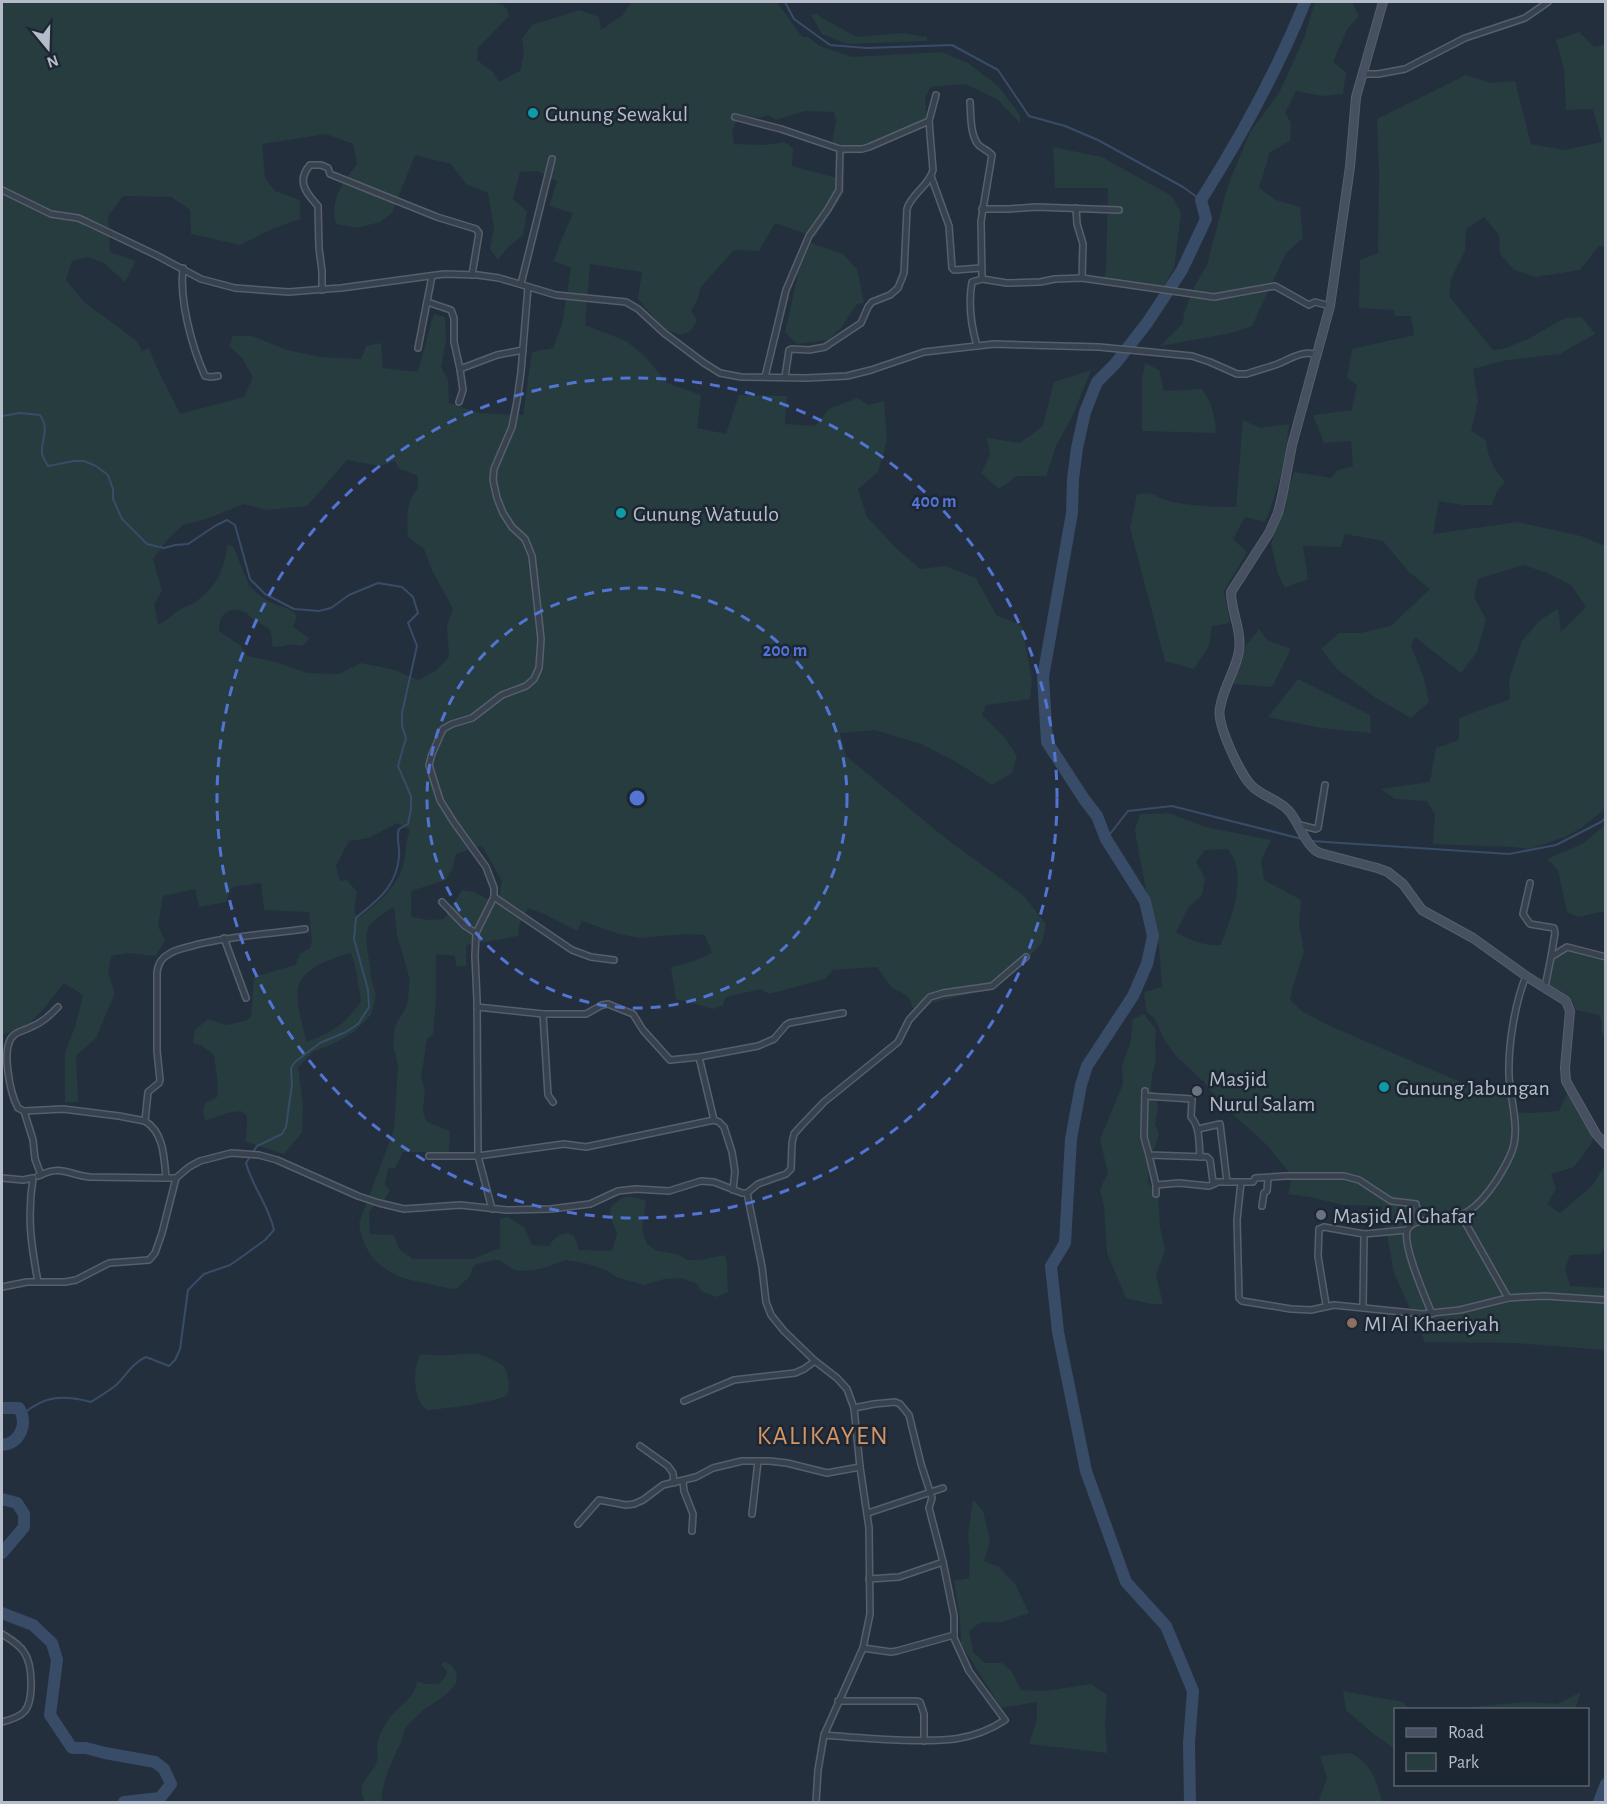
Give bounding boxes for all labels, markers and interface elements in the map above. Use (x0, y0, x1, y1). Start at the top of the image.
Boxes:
north arrow (18, 18, 78, 78)
text: N (45, 52, 60, 71)
place label: Gunung Sewakul (545, 103, 688, 125)
marker: Gunung Sewakul (526, 106, 540, 120)
text: 400 m (911, 493, 957, 511)
place label: Gunung Watuulo (633, 503, 779, 525)
marker: Gunung Watuulo (614, 506, 628, 520)
text: 200 m (763, 642, 807, 660)
centre of rings (627, 788, 647, 808)
place label: Masjid Nurul Salam (1209, 1068, 1315, 1115)
place label: Gunung Jabungan (1396, 1077, 1550, 1099)
marker: Gunung Jabungan (1377, 1080, 1391, 1094)
marker: Masjid Nurul Salam (1190, 1084, 1204, 1098)
place label: Masjid Al Ghafar (1333, 1205, 1474, 1227)
marker: Masjid Al Ghafar (1314, 1208, 1328, 1222)
place label: MI Al Khaeriyah (1364, 1313, 1499, 1335)
marker: MI Al Khaeriyah (1345, 1316, 1359, 1330)
district label: KALIKAYEN (757, 1423, 889, 1449)
legend (1394, 1708, 1589, 1786)
text: Road (1448, 1724, 1484, 1742)
text: Park (1448, 1754, 1480, 1772)

